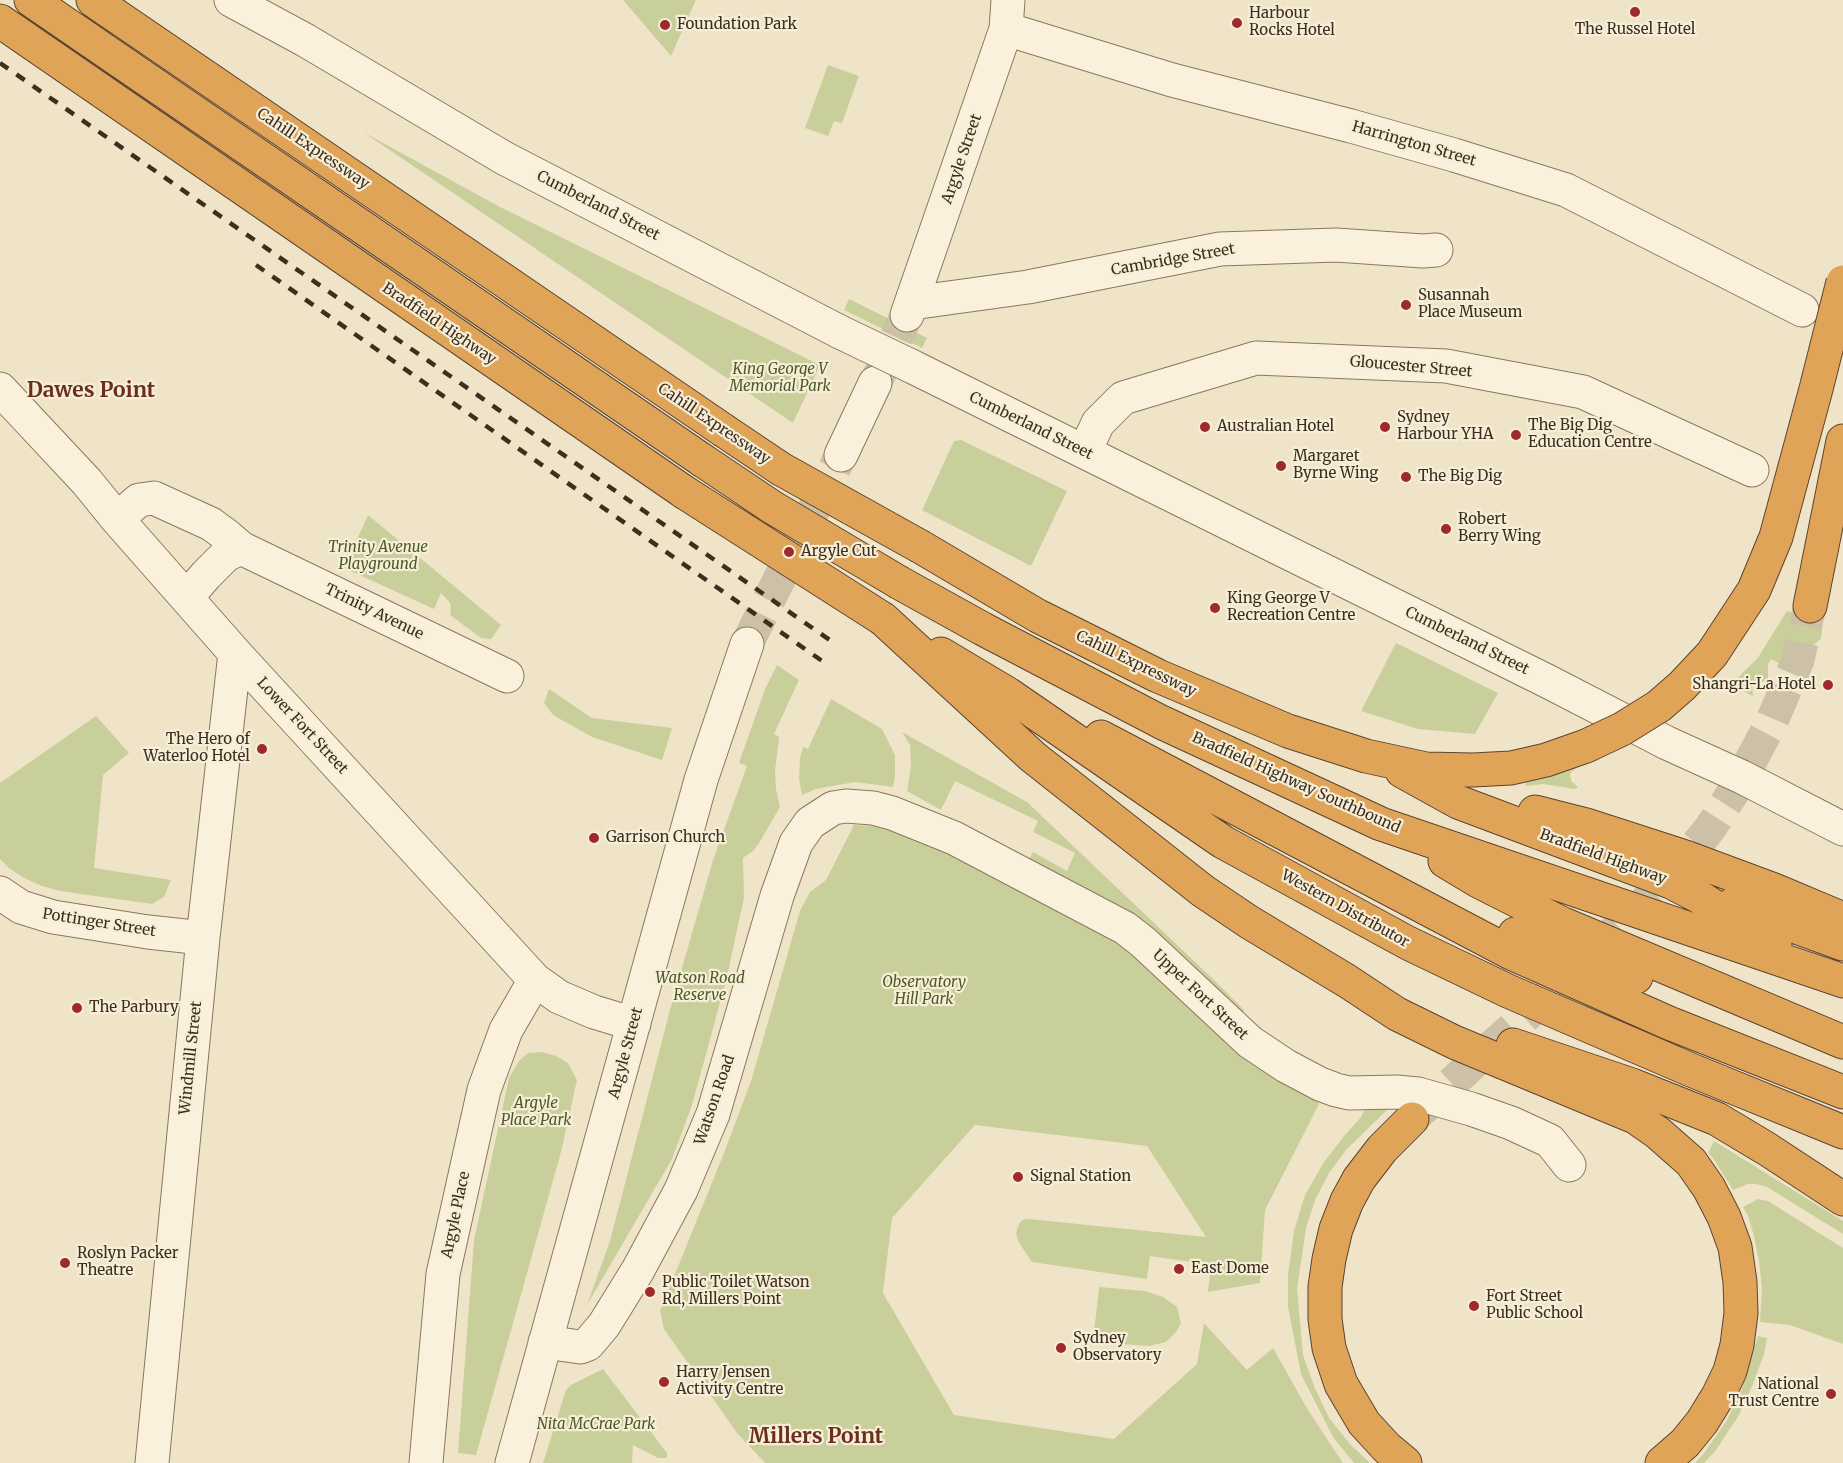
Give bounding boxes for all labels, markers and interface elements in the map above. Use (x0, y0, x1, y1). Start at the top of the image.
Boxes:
place label: Harbour Rocks Hotel (1249, 5, 1335, 40)
marker: The Russel Hotel (1628, 5, 1642, 19)
place label: Foundation Park (677, 16, 797, 34)
marker: Harbour Rocks Hotel (1230, 16, 1244, 30)
marker: Foundation Park (658, 18, 672, 32)
place label: The Russel Hotel (1575, 21, 1695, 39)
street label: Cahill Expressway (253, 105, 373, 193)
street label: Argyle Street (938, 112, 986, 206)
street label: Harrington Street (1350, 118, 1478, 170)
street label: Cumberland Street (534, 167, 662, 245)
street label: Cambridge Street (1110, 240, 1236, 280)
street label: Bradfield Highway (379, 279, 499, 369)
place label: Susannah Place Museum (1418, 287, 1522, 322)
marker: Susannah Place Museum (1399, 298, 1413, 312)
street label: Gloucester Street (1349, 353, 1473, 381)
park label: King George V Memorial Park (729, 361, 831, 396)
district label: Dawes Point (27, 378, 155, 404)
street label: Cahill Expressway (654, 380, 774, 468)
street label: Cumberland Street (966, 388, 1096, 464)
place label: Sydney Harbour YHA (1397, 409, 1494, 444)
place label: The Big Dig Education Centre (1528, 417, 1652, 452)
place label: Australian Hotel (1217, 418, 1334, 436)
marker: Australian Hotel (1198, 420, 1212, 434)
marker: Sydney Harbour YHA (1378, 420, 1392, 434)
marker: The Big Dig Education Centre (1509, 428, 1523, 442)
place label: Margaret Byrne Wing (1293, 448, 1378, 483)
marker: Margaret Byrne Wing (1274, 459, 1288, 473)
place label: The Big Dig (1418, 468, 1502, 486)
marker: The Big Dig (1399, 470, 1413, 484)
place label: Robert Berry Wing (1458, 511, 1541, 546)
marker: Robert Berry Wing (1439, 522, 1453, 536)
park label: Trinity Avenue Playground (328, 539, 428, 574)
place label: Argyle Cut (801, 543, 877, 561)
marker: Argyle Cut (782, 545, 796, 559)
street label: Trinity Avenue (322, 580, 426, 644)
place label: King George V Recreation Centre (1227, 590, 1355, 625)
marker: King George V Recreation Centre (1208, 601, 1222, 615)
street label: Cumberland Street (1402, 603, 1532, 679)
street label: Cahill Expressway (1073, 627, 1199, 701)
street label: Lower Fort Street (253, 674, 351, 778)
place label: Shangri-La Hotel (1692, 676, 1816, 694)
marker: Shangri-La Hotel (1821, 678, 1835, 692)
street label: Bradfield Highway Southbound (1189, 729, 1403, 837)
place label: The Hero of Waterloo Hotel (143, 731, 250, 766)
marker: The Hero of Waterloo Hotel (255, 742, 269, 756)
street label: Bradfield Highway (1537, 826, 1669, 888)
place label: Garrison Church (606, 829, 725, 847)
marker: Garrison Church (587, 831, 601, 845)
street label: Western Distributor (1278, 866, 1412, 952)
street label: Pottinger Street (41, 905, 157, 941)
street label: Upper Fort Street (1148, 946, 1252, 1044)
park label: Watson Road Reserve (655, 970, 745, 1005)
park label: Observatory Hill Park (882, 974, 966, 1009)
place label: The Parbury (89, 999, 179, 1017)
street label: Windmill Street (176, 1000, 206, 1116)
marker: The Parbury (70, 1001, 84, 1015)
street label: Argyle Street (605, 1005, 647, 1101)
street label: Watson Road (691, 1053, 739, 1147)
park label: Argyle Place Park (501, 1095, 571, 1130)
place label: Signal Station (1030, 1168, 1131, 1186)
street label: Argyle Place (438, 1170, 474, 1260)
marker: Signal Station (1011, 1170, 1025, 1184)
place label: Roslyn Packer Theatre (77, 1245, 179, 1280)
marker: Roslyn Packer Theatre (58, 1256, 72, 1270)
place label: East Dome (1191, 1260, 1269, 1278)
marker: East Dome (1172, 1262, 1186, 1276)
place label: Public Toilet Watson Rd, Millers Point (662, 1274, 810, 1309)
marker: Public Toilet Watson Rd, Millers Point (643, 1285, 657, 1299)
place label: Fort Street Public School (1486, 1288, 1583, 1323)
marker: Fort Street Public School (1467, 1299, 1481, 1313)
place label: Sydney Observatory (1073, 1330, 1161, 1365)
marker: Sydney Observatory (1054, 1341, 1068, 1355)
place label: Harry Jensen Activity Centre (676, 1364, 783, 1399)
marker: Harry Jensen Activity Centre (657, 1375, 671, 1389)
place label: National Trust Centre (1728, 1376, 1819, 1411)
marker: National Trust Centre (1824, 1387, 1838, 1401)
park label: Nita McCrae Park (537, 1416, 655, 1434)
district label: Millers Point (749, 1424, 883, 1450)

